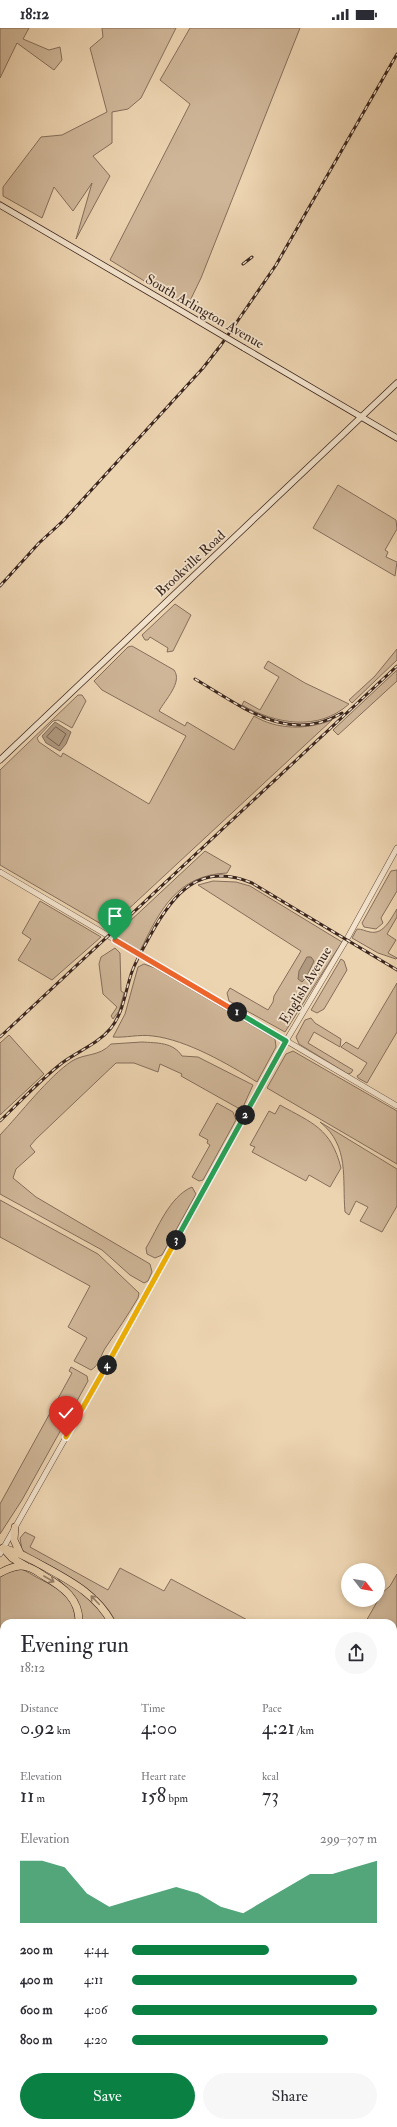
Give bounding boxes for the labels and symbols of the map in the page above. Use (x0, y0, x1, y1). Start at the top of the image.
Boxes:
street label: South Arlington Avenue (142, 271, 267, 352)
street label: Brookville Road (152, 527, 229, 600)
pin (98, 899, 132, 940)
street label: English Avenue (276, 943, 335, 1027)
pin: 1 (227, 1002, 247, 1022)
pin: 2 (235, 1105, 255, 1125)
pin: 3 (166, 1230, 186, 1250)
pin: 4 (97, 1355, 117, 1375)
pin (49, 1396, 83, 1437)
north arrow (341, 1563, 385, 1607)
one-way arrow (43, 1575, 55, 1583)
one-way arrow (90, 1595, 100, 1605)

